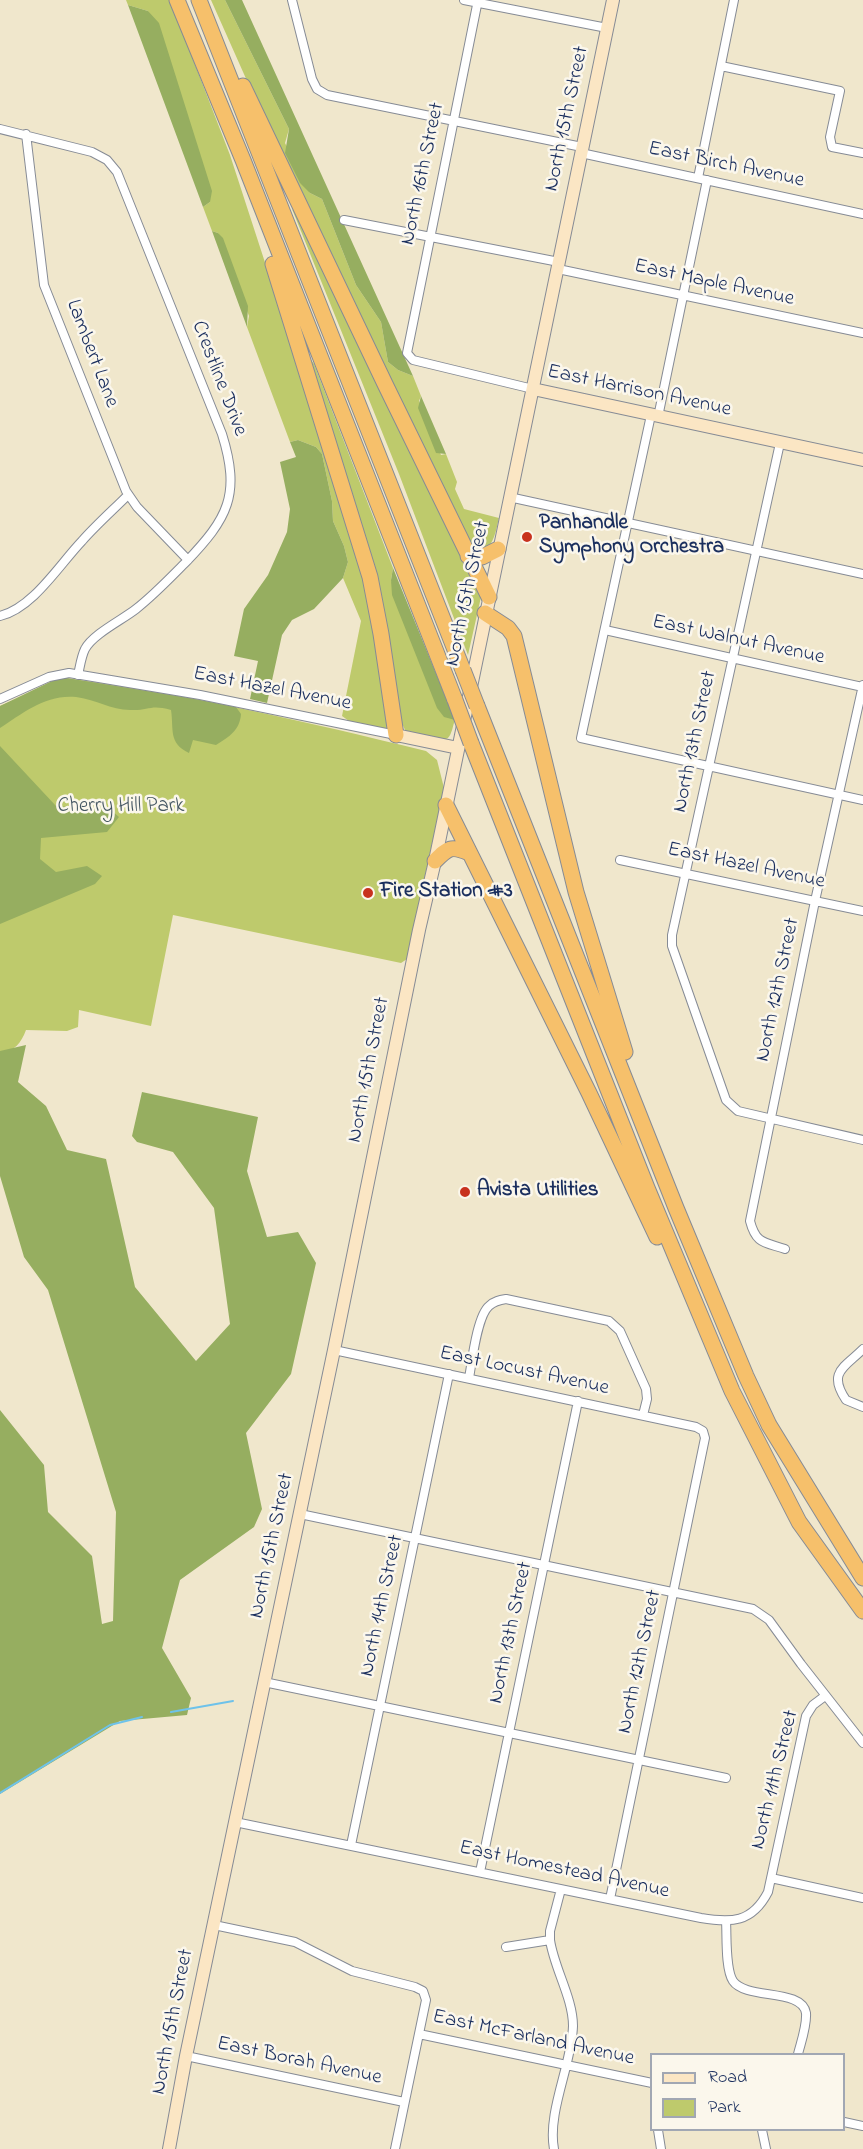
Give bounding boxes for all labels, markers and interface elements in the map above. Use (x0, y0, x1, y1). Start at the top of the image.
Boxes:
street label: North 15th Street (540, 44, 596, 194)
street label: North 16th Street (397, 100, 451, 248)
street label: East Birch Avenue (646, 137, 806, 195)
street label: East Maple Avenue (632, 255, 796, 313)
street label: Lambert Lane (59, 296, 123, 412)
street label: Crestline Drive (184, 318, 252, 440)
street label: East Harrison Avenue (545, 360, 733, 424)
place label: Panhandle Symphony Orchestra (539, 512, 724, 562)
street label: North 15th Street (441, 519, 497, 669)
marker: Panhandle Symphony Orchestra (520, 530, 534, 544)
street label: East Walnut Avenue (649, 610, 827, 672)
street label: East Hazel Avenue (191, 662, 353, 718)
street label: North 13th Street (669, 669, 723, 815)
park label: Cherry Hill Park (57, 795, 185, 821)
street label: East Hazel Avenue (665, 838, 827, 896)
place label: Fire Station #3 (380, 880, 513, 906)
marker: Fire Station #3 (361, 886, 375, 900)
street label: North 12th Street (751, 916, 807, 1064)
street label: North 15th Street (344, 995, 396, 1145)
place label: Avista Utilities (477, 1179, 599, 1205)
marker: Avista Utilities (458, 1185, 472, 1199)
street label: East Locust Avenue (437, 1342, 611, 1402)
street label: North 15th Street (245, 1471, 301, 1621)
street label: North 14th Street (356, 1533, 410, 1679)
street label: North 13th Street (485, 1560, 539, 1706)
street label: North 12th Street (613, 1588, 669, 1736)
street label: North 11th Street (747, 1708, 805, 1852)
street label: East Homestead Avenue (457, 1836, 671, 1906)
street label: North 15th Street (148, 1947, 200, 2097)
street label: East McFarland Avenue (430, 2005, 636, 2073)
street label: East Borah Avenue (214, 2032, 384, 2092)
legend (650, 2053, 845, 2131)
text: Road (708, 2065, 747, 2091)
text: Park (708, 2095, 741, 2121)

